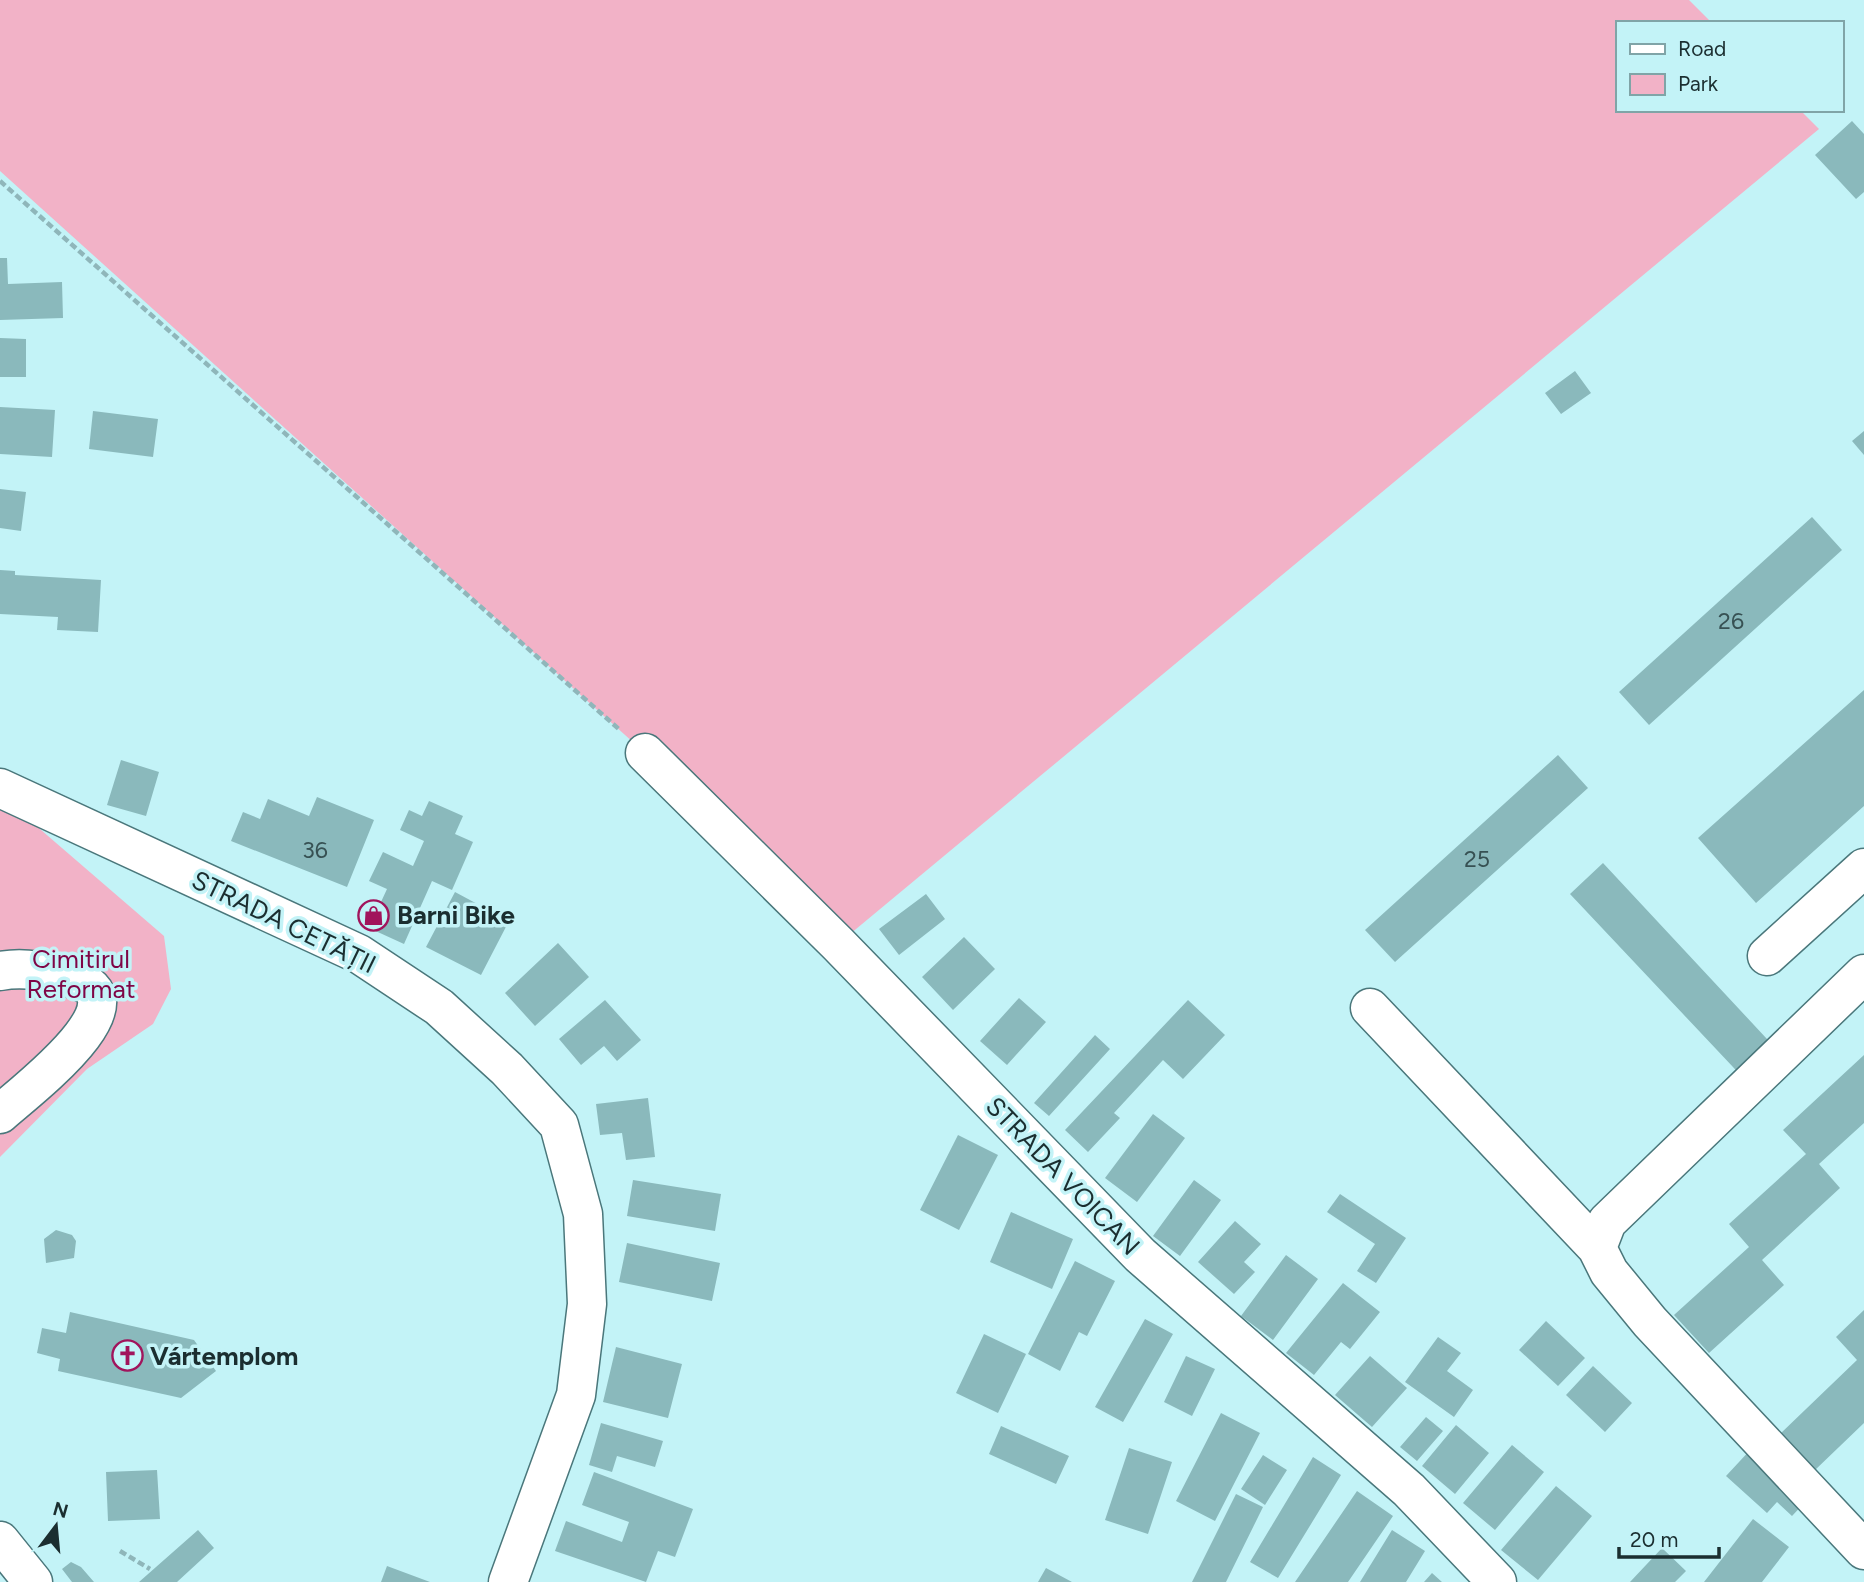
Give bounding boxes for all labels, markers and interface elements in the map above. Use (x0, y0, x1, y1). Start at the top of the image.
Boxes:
legend (1616, 21, 1843, 112)
text: Road (1678, 36, 1726, 61)
text: Park (1678, 71, 1719, 96)
house number: 26 (1718, 607, 1744, 635)
house number: 36 (302, 836, 328, 864)
house number: 25 (1464, 845, 1490, 873)
street label: STRADA CETĂȚII (187, 864, 381, 980)
shop icon: Barni Bike (357, 898, 391, 932)
place label: Barni Bike (397, 899, 515, 931)
park label: Cimitirul Reformat (26, 943, 136, 1005)
street label: STRADA VOICAN (979, 1090, 1147, 1262)
church icon: Vártemplom (110, 1339, 144, 1373)
place label: Vártemplom (150, 1340, 298, 1372)
north arrow (21, 1491, 91, 1561)
text: N (50, 1497, 71, 1523)
scale bar (1619, 1516, 1719, 1560)
text: 20 m (1630, 1527, 1678, 1552)

